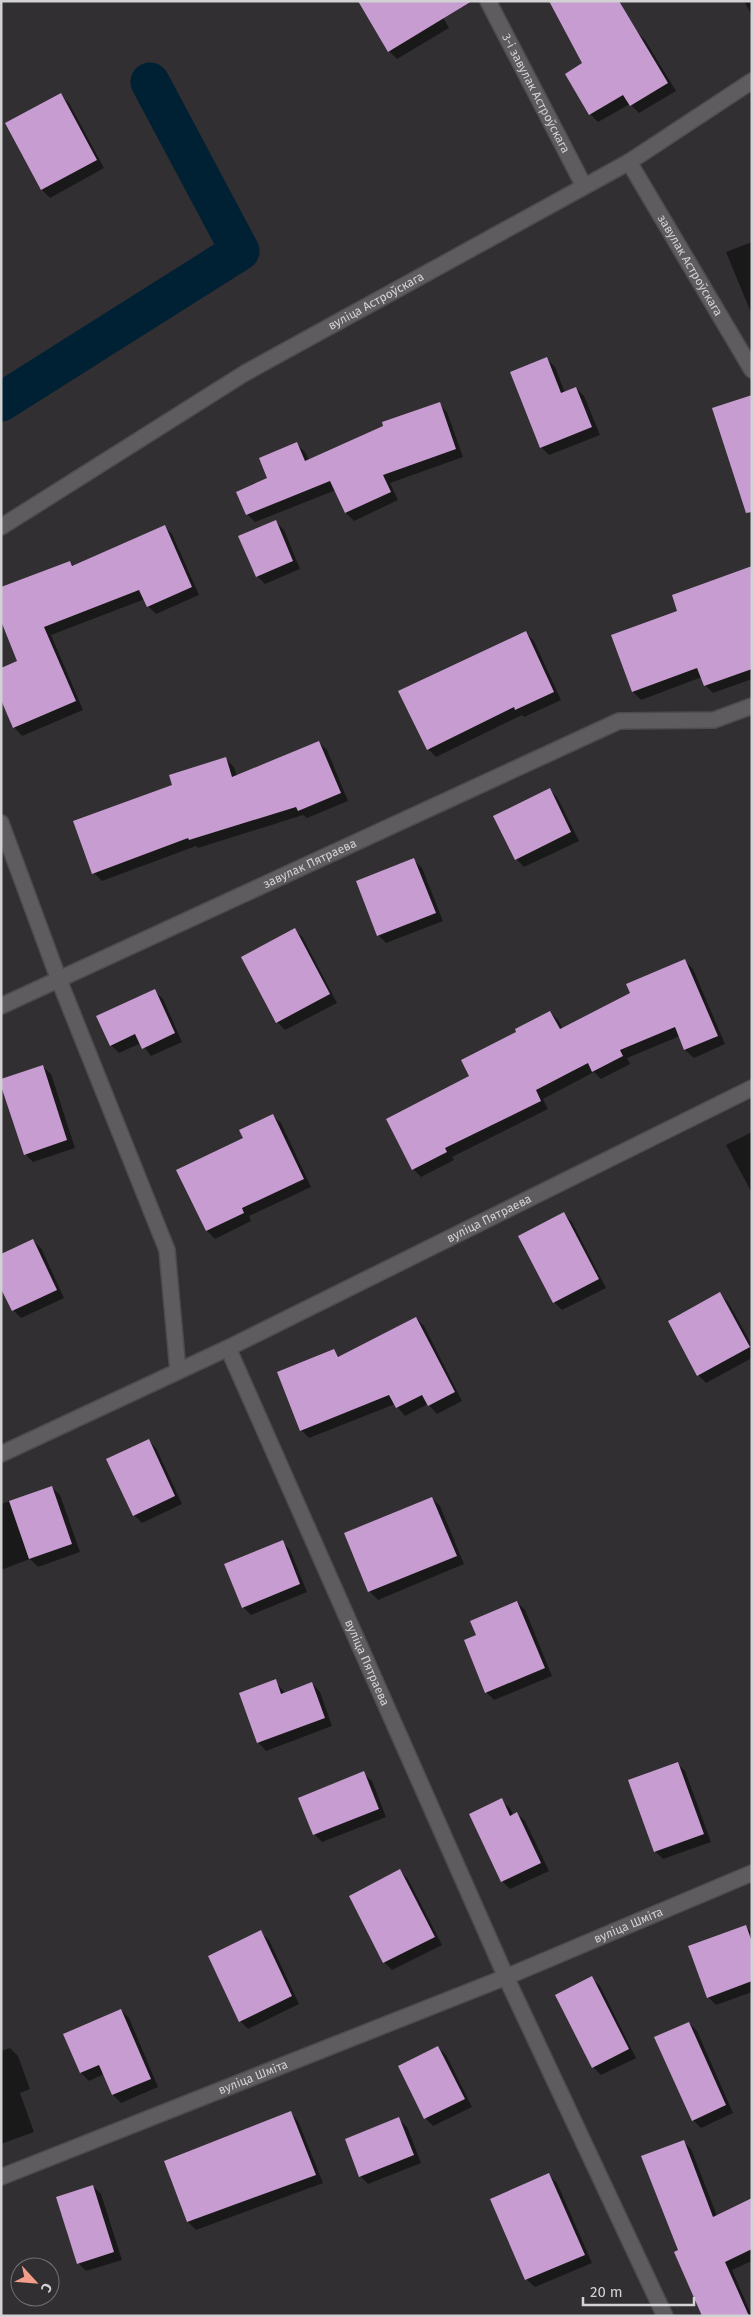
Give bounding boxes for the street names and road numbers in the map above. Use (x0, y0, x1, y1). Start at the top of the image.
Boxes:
street label: 3-і завулак Астроўскага (499, 31, 573, 155)
street label: завулак Астроўскага (655, 212, 725, 318)
street label: вуліца Астроўскага (326, 269, 426, 333)
street label: завулак Пятраева (261, 836, 359, 891)
street label: вуліца Пятраева (444, 1192, 534, 1245)
street label: вуліца Пятраева (342, 1617, 392, 1708)
street label: вуліца Шміта (592, 1905, 665, 1946)
street label: вуліца Шміта (216, 2057, 290, 2097)

